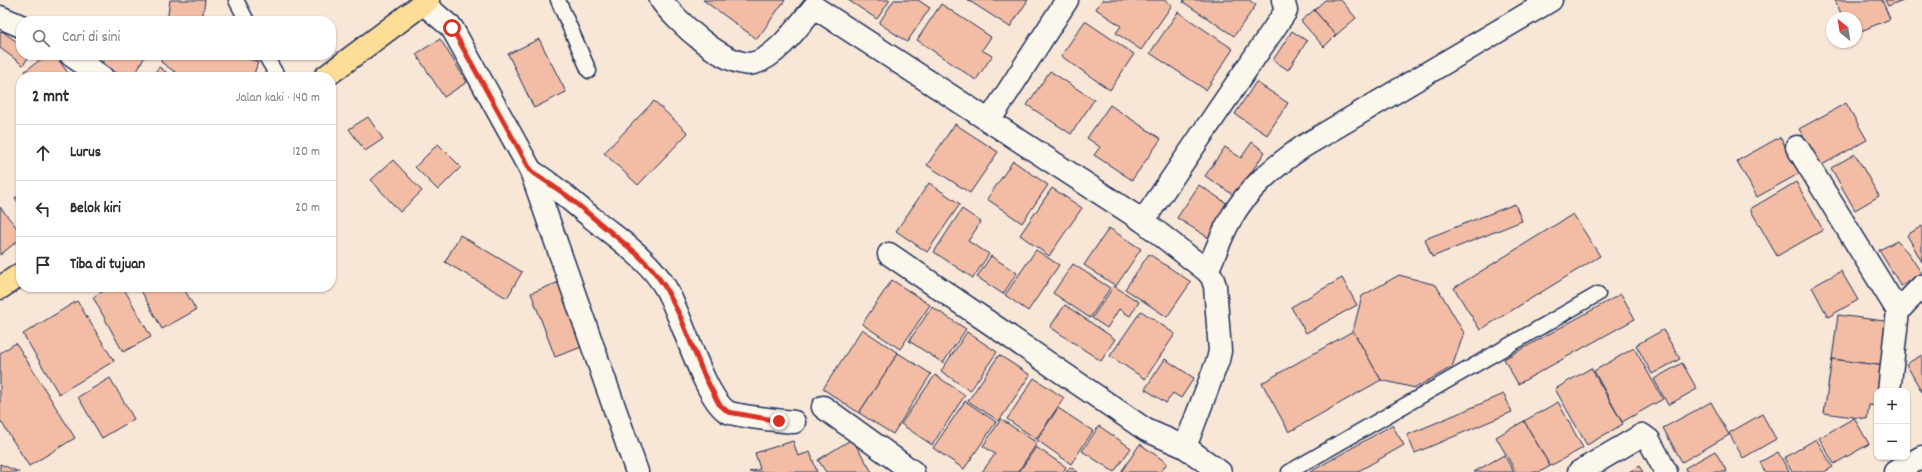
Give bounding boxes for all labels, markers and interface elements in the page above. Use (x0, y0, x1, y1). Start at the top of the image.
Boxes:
north arrow (1826, 12, 1862, 48)
search box (16, 16, 336, 60)
route start (443, 19, 461, 37)
icon: search (30, 27, 52, 49)
text: Cari di sini (62, 27, 120, 49)
text: 2 mnt (32, 86, 69, 110)
text: Jalan kaki · 140 m (236, 89, 320, 108)
icon: ahead (32, 142, 54, 164)
text: Lurus (70, 142, 101, 164)
text: 120 m (292, 143, 320, 162)
icon: left (32, 198, 54, 220)
text: Belok kiri (70, 198, 121, 220)
text: 20 m (295, 199, 320, 218)
icon: arrive (32, 254, 54, 276)
text: Tiba di tujuan (70, 254, 145, 276)
map controls (1874, 388, 1910, 460)
button: + (1874, 388, 1910, 424)
route end (770, 412, 788, 430)
button: − (1874, 424, 1910, 460)

